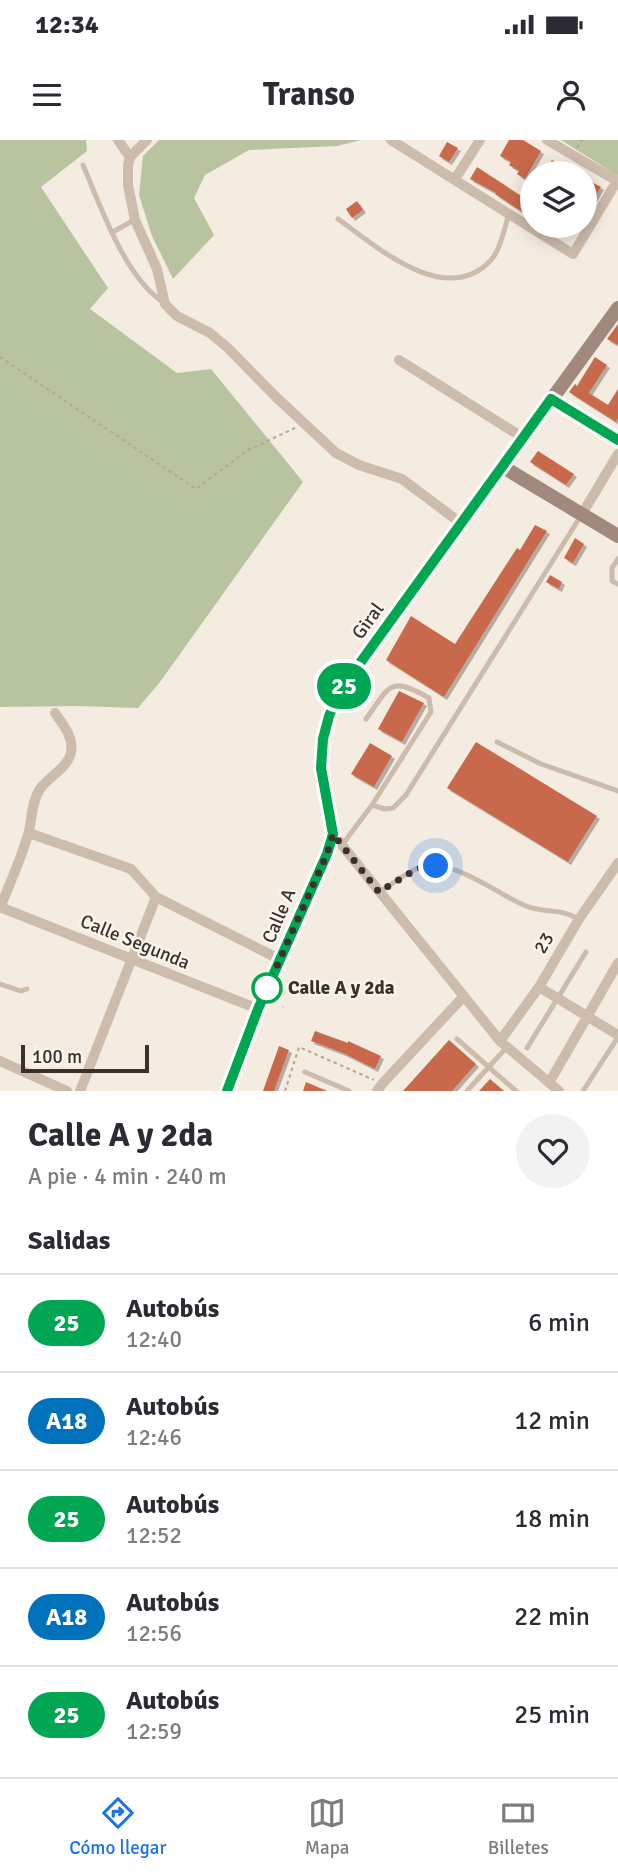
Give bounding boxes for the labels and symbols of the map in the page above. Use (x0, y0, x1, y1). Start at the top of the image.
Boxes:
street label: Giral (347, 598, 389, 644)
line badge: 25 (312, 663, 376, 709)
your location (418, 848, 453, 883)
street label: Calle A (257, 885, 301, 947)
street label: Calle Segunda (77, 909, 193, 975)
street label: 23 (528, 928, 560, 958)
marker: Calle A y 2da (252, 973, 282, 1003)
place label: Calle A y 2da (288, 976, 395, 1000)
scale bar (21, 1042, 149, 1074)

